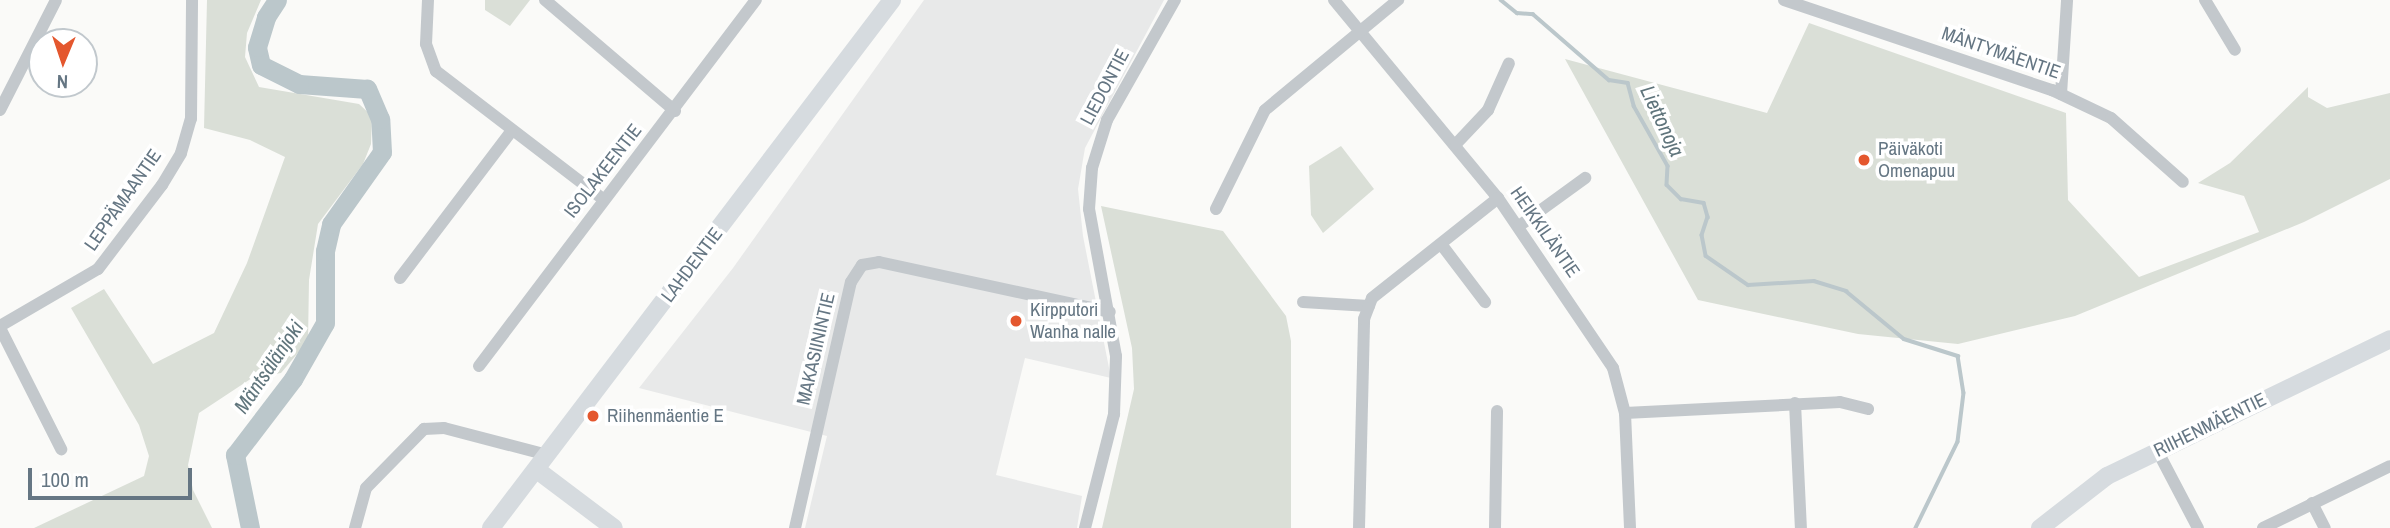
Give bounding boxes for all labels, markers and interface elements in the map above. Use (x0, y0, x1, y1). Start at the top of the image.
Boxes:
street label: MÄNTYMÄENTIE (1939, 22, 2063, 84)
north arrow (28, 28, 98, 98)
street label: LIEDONTIE (1076, 45, 1134, 129)
text: N (56, 69, 68, 95)
water label: Liettonoja (1635, 81, 1689, 161)
street label: ISOLAKEENTIE (559, 120, 647, 222)
place label: Päiväkoti Omenapuu (1878, 138, 1955, 182)
street label: LEPPÄMAANTIE (80, 145, 166, 255)
marker: Päiväkoti Omenapuu (1856, 152, 1872, 168)
street label: HEIKKILÄNTIE (1505, 182, 1585, 282)
street label: LAHDENTIE (657, 223, 727, 307)
street label: MAKASIININTIE (792, 291, 840, 407)
place label: Kirpputori Wanha nalle (1030, 299, 1116, 343)
marker: Kirpputori Wanha nalle (1008, 313, 1024, 329)
water label: Mäntsälänjoki (229, 316, 309, 418)
street label: RIIHENMÄENTIE (2150, 388, 2270, 462)
place label: Riihenmäentie E (607, 405, 724, 427)
marker: Riihenmäentie E (585, 408, 601, 424)
scale bar (32, 454, 196, 498)
text: 100 m (41, 465, 89, 494)

